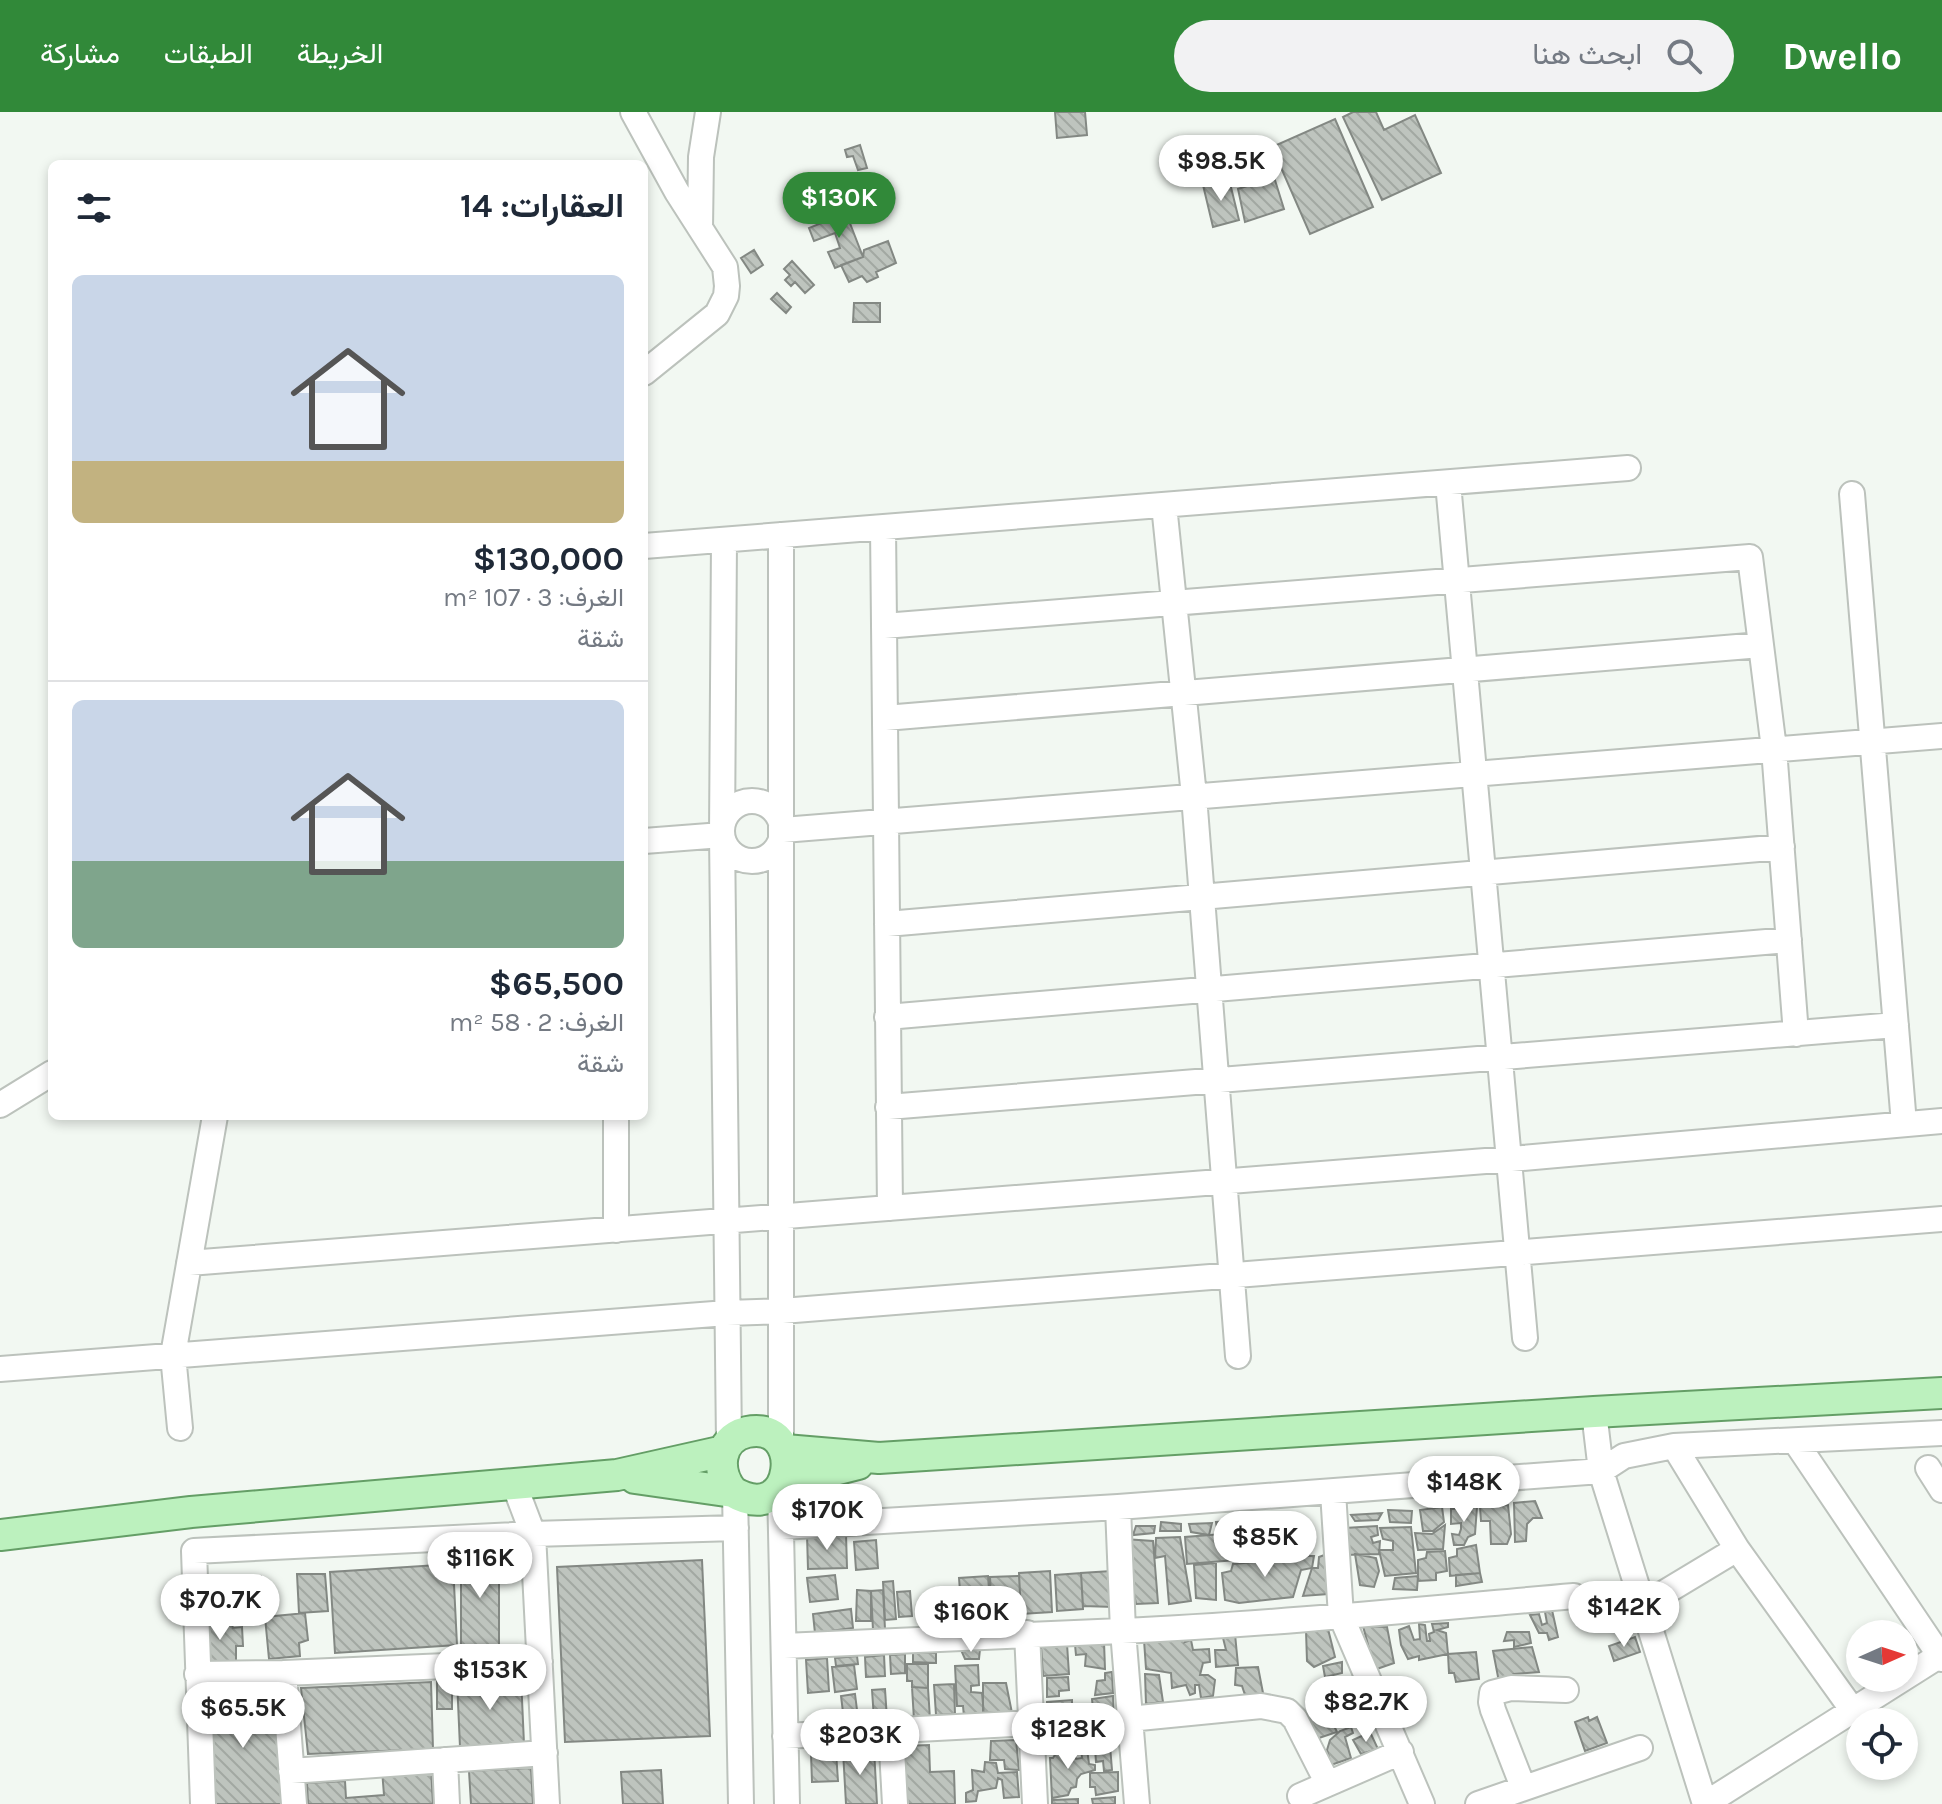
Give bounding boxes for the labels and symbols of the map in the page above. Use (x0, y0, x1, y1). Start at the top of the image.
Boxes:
pin: $98.5K (1156, 135, 1286, 203)
pin: $130K (783, 172, 895, 240)
pin: $148K (1408, 1456, 1520, 1524)
pin: $170K (771, 1484, 883, 1552)
pin: $85K (1218, 1511, 1312, 1579)
pin: $116K (424, 1532, 536, 1600)
pin: $70.7K (155, 1574, 285, 1642)
pin: $142K (1568, 1581, 1680, 1649)
pin: $160K (915, 1586, 1027, 1654)
north arrow (1846, 1620, 1918, 1692)
pin: $153K (434, 1644, 546, 1712)
pin: $82.7K (1301, 1676, 1431, 1744)
pin: $65.5K (178, 1682, 308, 1750)
pin: $128K (1012, 1703, 1124, 1771)
pin: $203K (804, 1709, 916, 1777)

